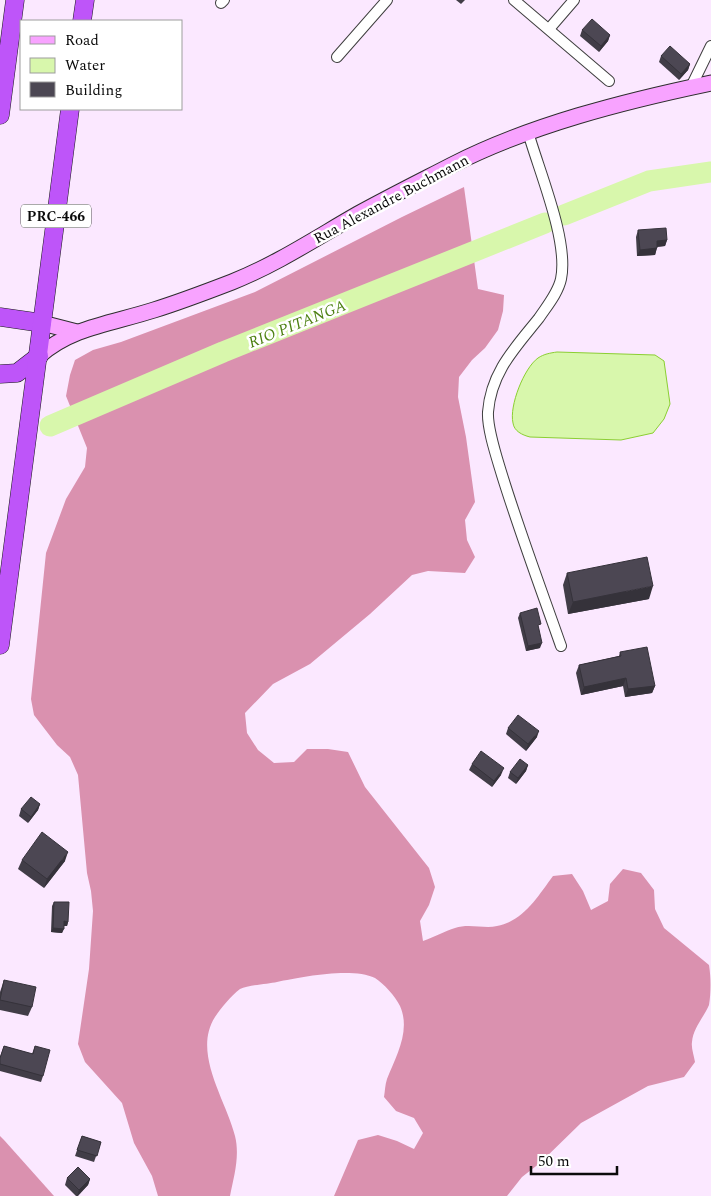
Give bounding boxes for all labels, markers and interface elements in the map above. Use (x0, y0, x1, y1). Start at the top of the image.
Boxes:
legend (20, 20, 182, 110)
text: Road (65, 29, 99, 52)
text: Water (65, 54, 105, 77)
text: Building (65, 79, 122, 102)
street label: Rua Alexandre Buchmann (310, 149, 473, 250)
road number: PRC-466 (21, 205, 91, 228)
water label: RIO PITANGA (245, 293, 350, 355)
scale bar (531, 1144, 617, 1176)
text: 50 m (538, 1150, 570, 1173)

